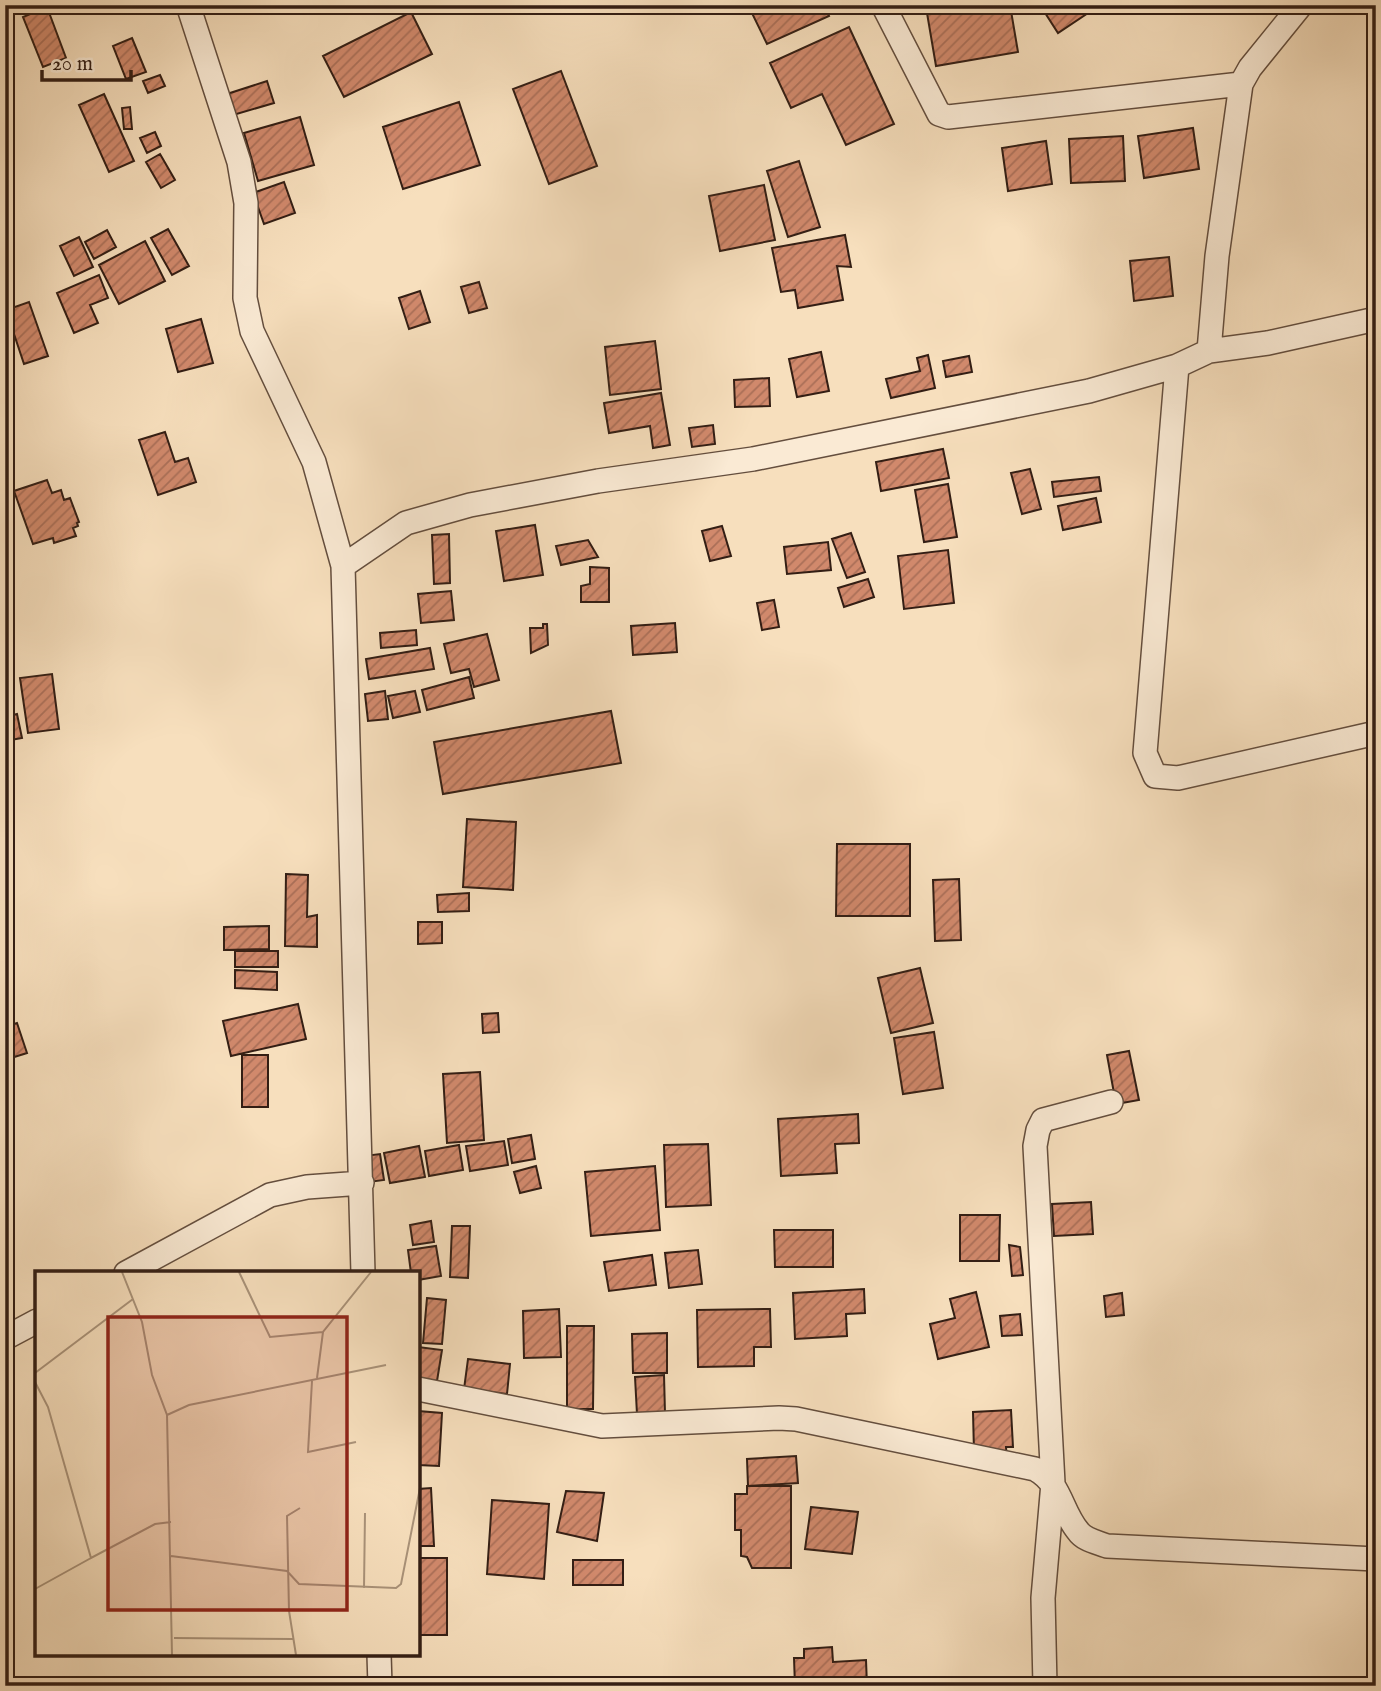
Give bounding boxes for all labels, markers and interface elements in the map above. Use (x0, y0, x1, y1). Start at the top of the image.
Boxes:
scale bar (42, 38, 131, 82)
text: 20 m (52, 51, 93, 78)
inset map (35, 1271, 420, 1656)

